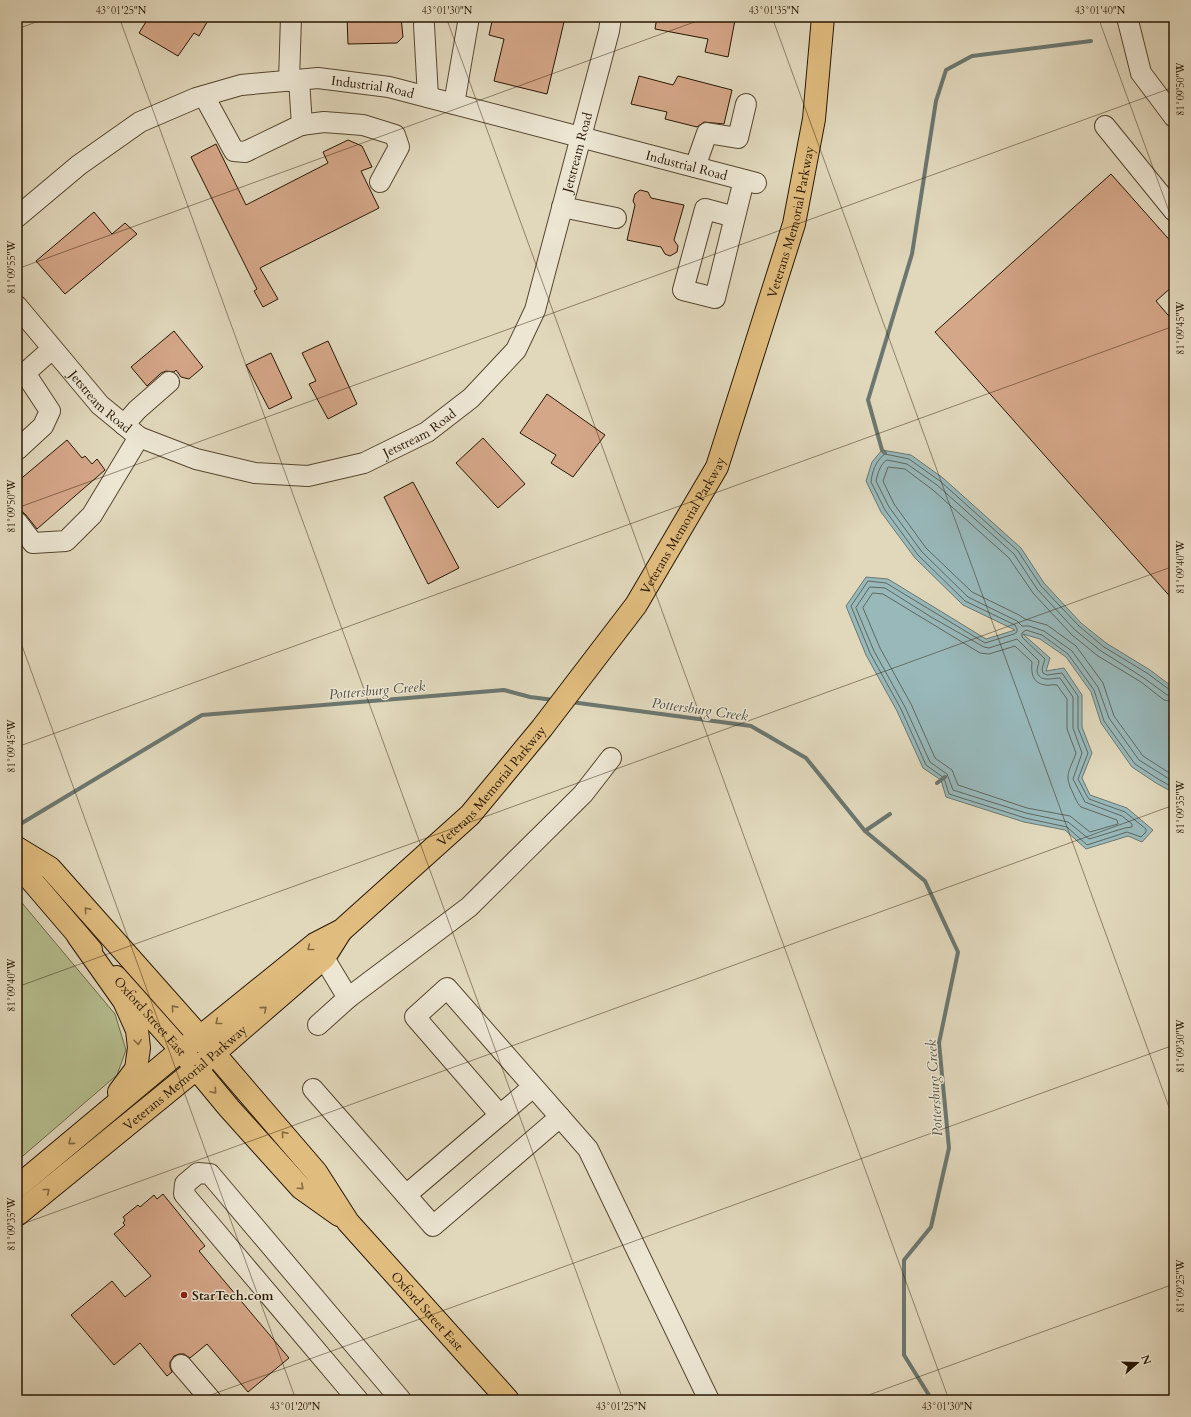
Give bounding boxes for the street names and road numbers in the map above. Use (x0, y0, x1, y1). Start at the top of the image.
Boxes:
street label: Industrial Road (330, 72, 416, 103)
street label: Jetstream Road (558, 110, 597, 197)
street label: Veterans Memorial Parkway (763, 144, 819, 300)
street label: Industrial Road (644, 147, 729, 185)
street label: Jetstream Road (63, 365, 135, 437)
street label: Jetstream Road (378, 405, 460, 463)
street label: Veterans Memorial Parkway (636, 455, 730, 598)
street label: Veterans Memorial Parkway (433, 722, 550, 851)
street label: Oxford Street East (110, 973, 190, 1060)
street label: Veterans Memorial Parkway (120, 1021, 251, 1135)
street label: Oxford Street East (386, 1268, 467, 1355)

